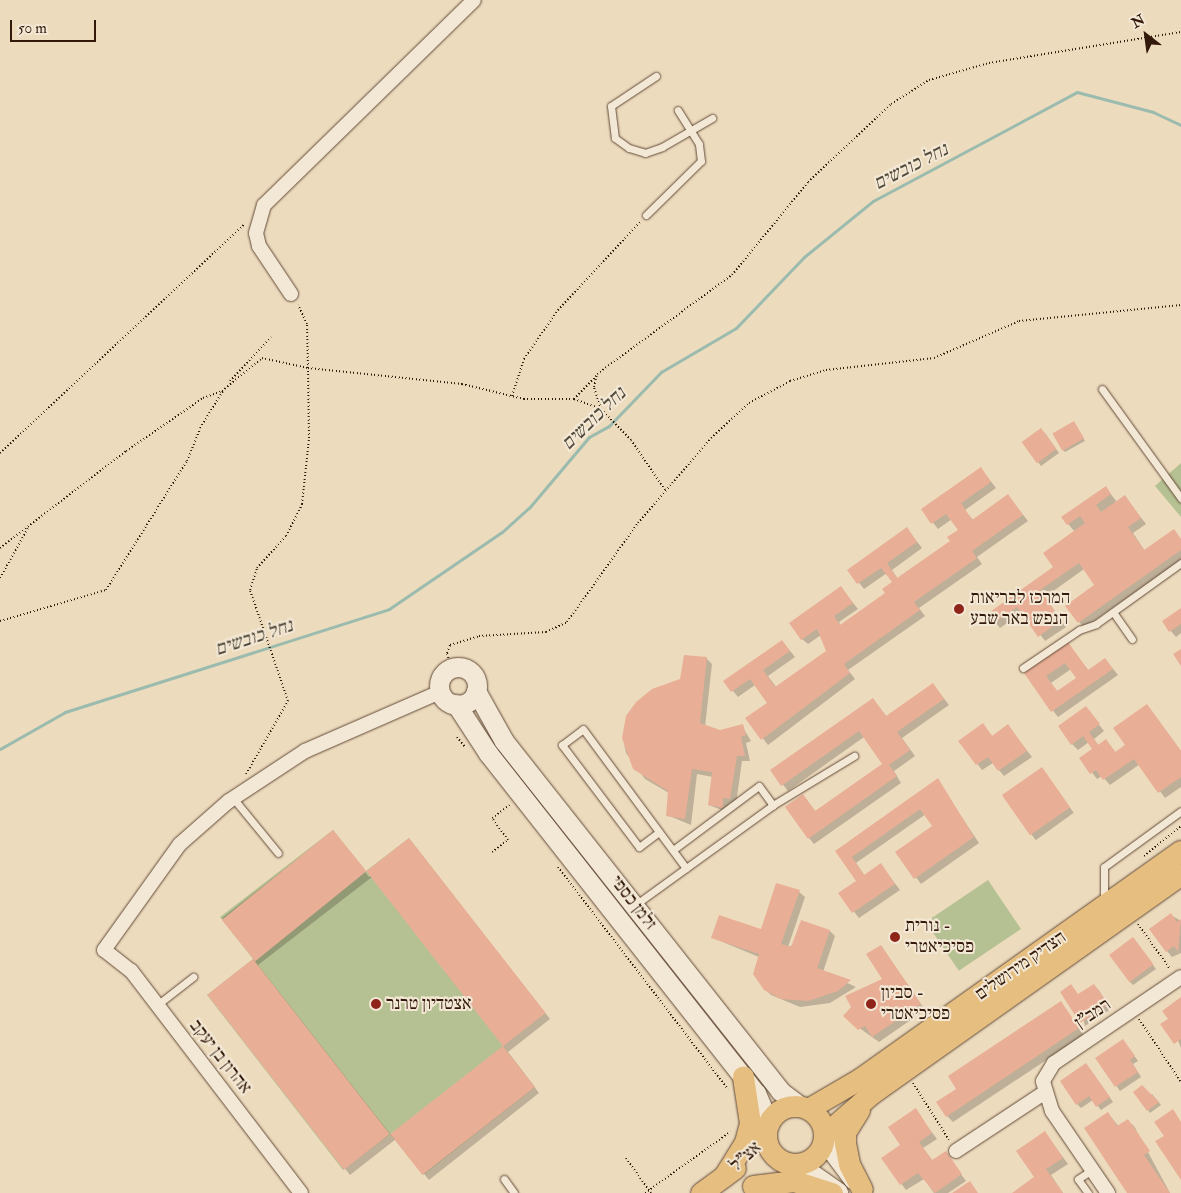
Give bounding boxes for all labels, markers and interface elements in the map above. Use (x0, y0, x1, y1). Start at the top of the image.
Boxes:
scale bar (12, 10, 99, 42)
north arrow (1121, 10, 1171, 60)
text: N (1129, 11, 1148, 32)
text: 50 m (18, 19, 47, 38)
water label: נחל כובשים (870, 139, 952, 195)
water label: נחל כובשים (557, 383, 631, 455)
place label: המרכז לבריאות הנפש באר שבע (970, 588, 1070, 630)
marker: המרכז לבריאות הנפש באר שבע (952, 602, 966, 616)
water label: נחל כובשים (212, 615, 296, 661)
street label: זלמן כספי (605, 872, 661, 934)
place label: נורית - פסיכיאטרי (905, 916, 974, 959)
street label: הצדיק מירושלים (971, 927, 1071, 1005)
marker: נורית - פסיכיאטרי (889, 931, 901, 943)
place label: סביון - פסיכיאטרי (881, 983, 950, 1026)
place label: אצטדיון טרנר (386, 993, 472, 1015)
street label: רמב"ן (1071, 994, 1115, 1034)
marker: אצטדיון טרנר (370, 998, 382, 1010)
marker: סביון - פסיכיאטרי (865, 998, 877, 1010)
street label: אהרון בן יעקב (184, 1016, 256, 1098)
street label: אצ"ל (726, 1137, 766, 1177)

